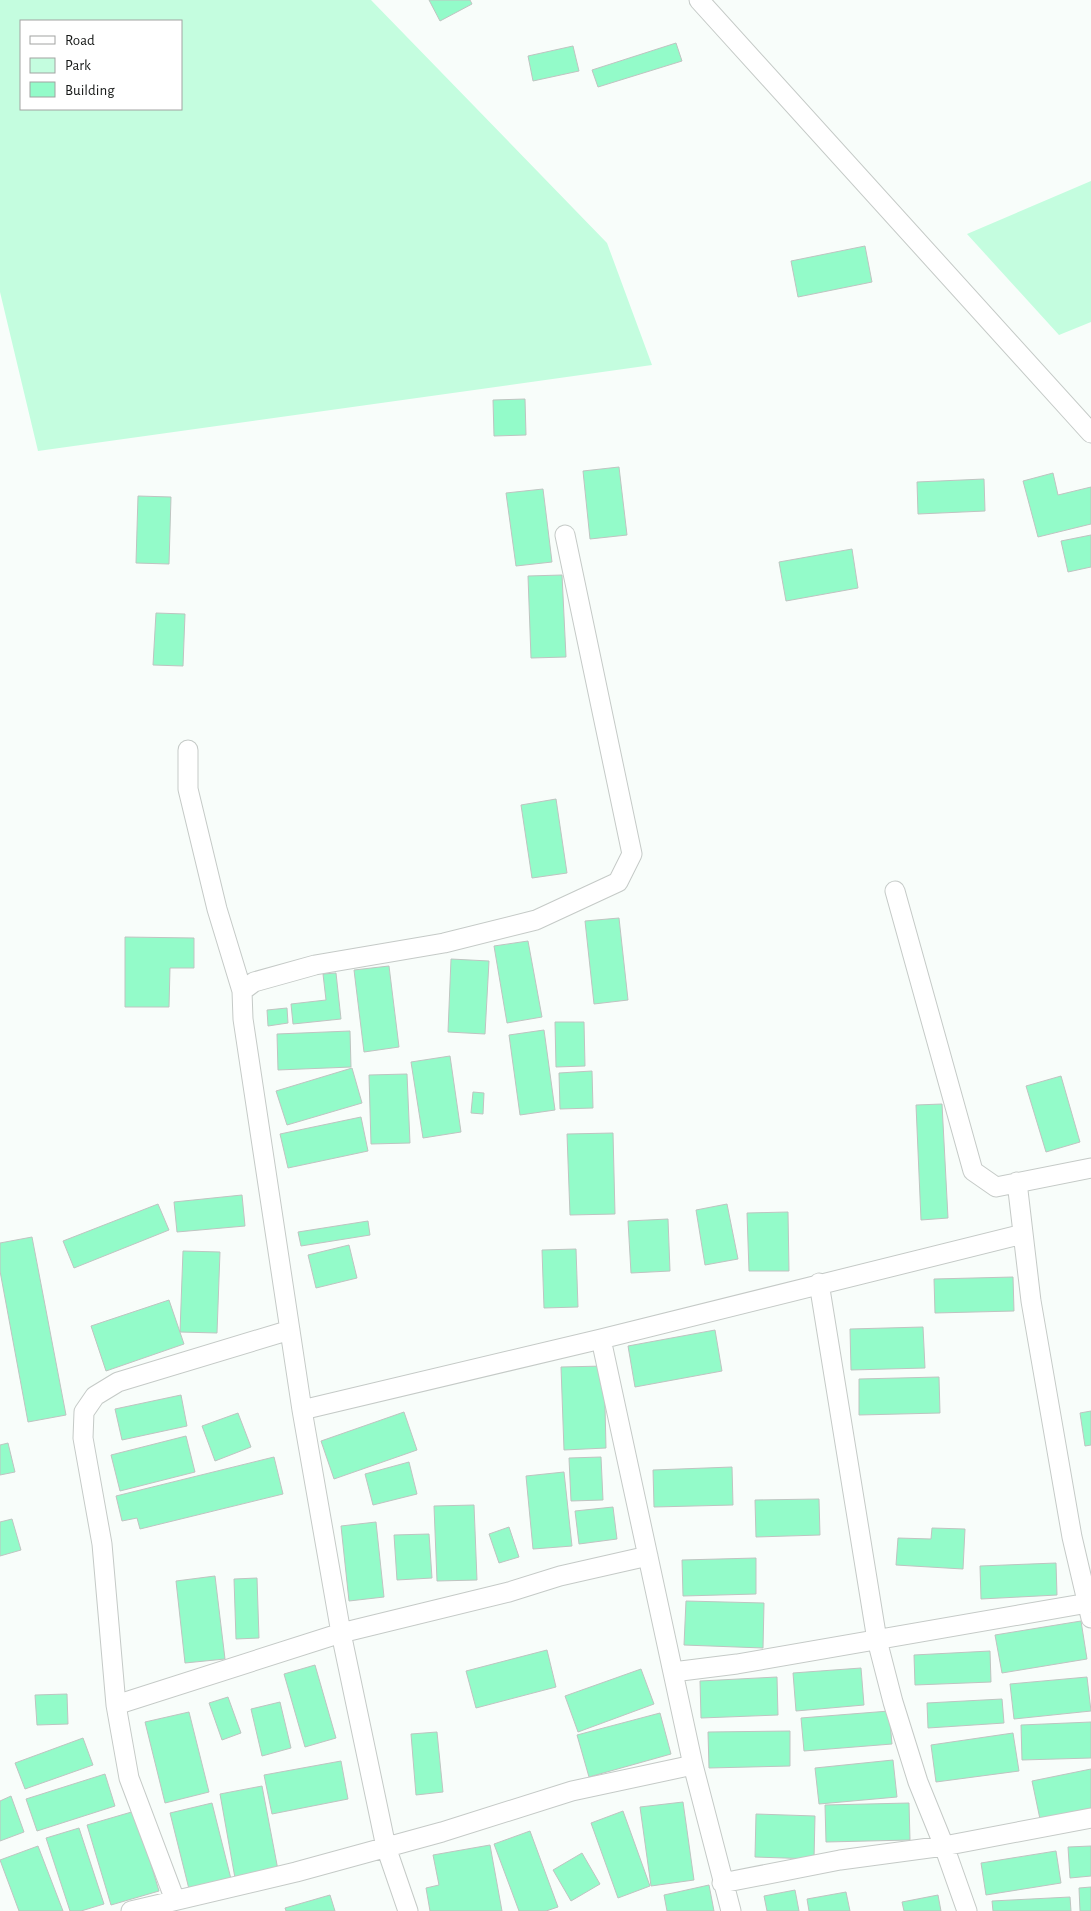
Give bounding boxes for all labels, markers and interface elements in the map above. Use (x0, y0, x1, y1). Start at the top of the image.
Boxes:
legend (20, 20, 182, 110)
text: Road (65, 33, 95, 48)
text: Park (65, 58, 91, 73)
text: Building (65, 83, 115, 98)

